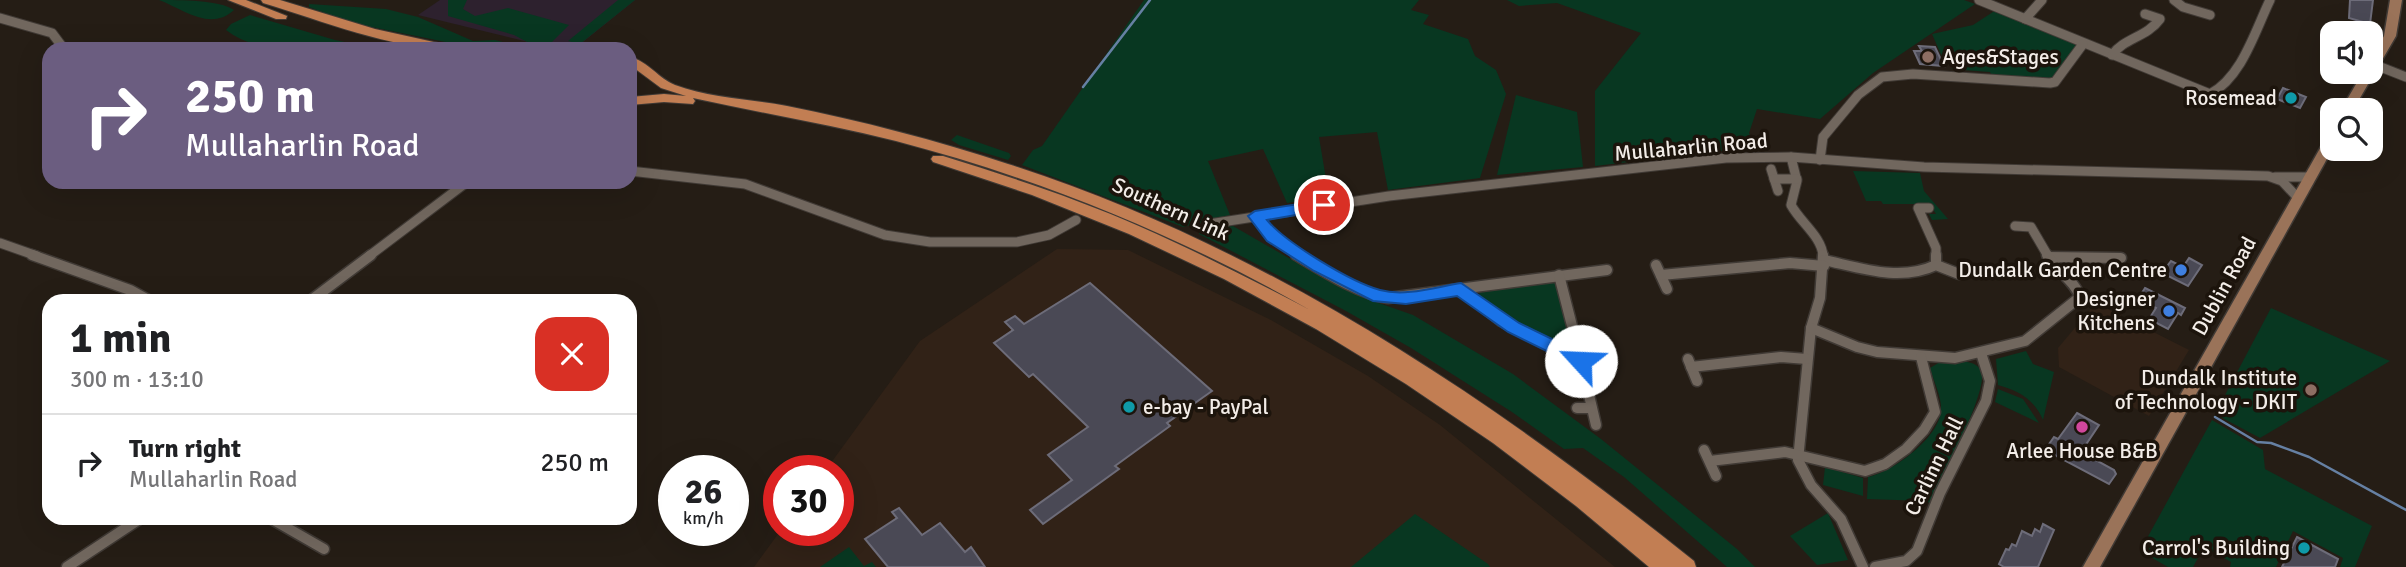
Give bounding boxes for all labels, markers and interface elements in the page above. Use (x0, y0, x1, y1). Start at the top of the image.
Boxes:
map controls (2320, 21, 2383, 161)
button: sound (2320, 21, 2383, 84)
place label: Ages&Stages (1942, 44, 2059, 70)
marker: Ages&Stages (1920, 49, 1936, 65)
text: 250 m (185, 66, 315, 126)
icon: right (70, 70, 161, 161)
place label: Rosemead (2185, 85, 2277, 111)
marker: Rosemead (2283, 90, 2299, 106)
button: search (2320, 98, 2383, 161)
text: Mullaharlin Road (185, 126, 419, 165)
street label: Mullaharlin Road (1613, 127, 1769, 167)
street label: Southern Link (1108, 172, 1234, 247)
pin (1294, 175, 1354, 235)
icon: arrive (1305, 186, 1343, 224)
street label: Dublin Road (2186, 232, 2262, 340)
place label: Dundalk Garden Centre (1958, 257, 2167, 283)
marker: Dundalk Garden Centre (2173, 262, 2189, 278)
place label: Designer Kitchens (2075, 286, 2155, 336)
marker: Designer Kitchens (2161, 303, 2177, 319)
text: 1 min (70, 313, 171, 364)
button: close (535, 317, 609, 391)
position arrow (1544, 324, 1618, 398)
text: 300 m · 13:10 (70, 365, 204, 394)
place label: Dundalk Institute of Technology - DKIT (2115, 365, 2298, 415)
marker: Dundalk Institute of Technology - DKIT (2303, 382, 2319, 398)
place label: e-bay - PayPal (1143, 394, 1269, 420)
marker: e-bay - PayPal (1121, 399, 1137, 415)
street label: Carlinn Hall (1899, 412, 1969, 520)
marker: Arlee House B&B (2074, 419, 2090, 435)
text: Turn right (129, 433, 241, 465)
place label: Arlee House B&B (2006, 438, 2158, 464)
icon: right (70, 444, 108, 482)
text: 250 m (540, 447, 609, 479)
speed limit sign: 30 (763, 455, 854, 546)
text: Mullaharlin Road (129, 465, 297, 494)
text: 26 (685, 470, 722, 513)
text: km/h (683, 507, 724, 529)
place label: Carrol's Building (2142, 535, 2290, 561)
marker: Carrol's Building (2296, 540, 2312, 556)

